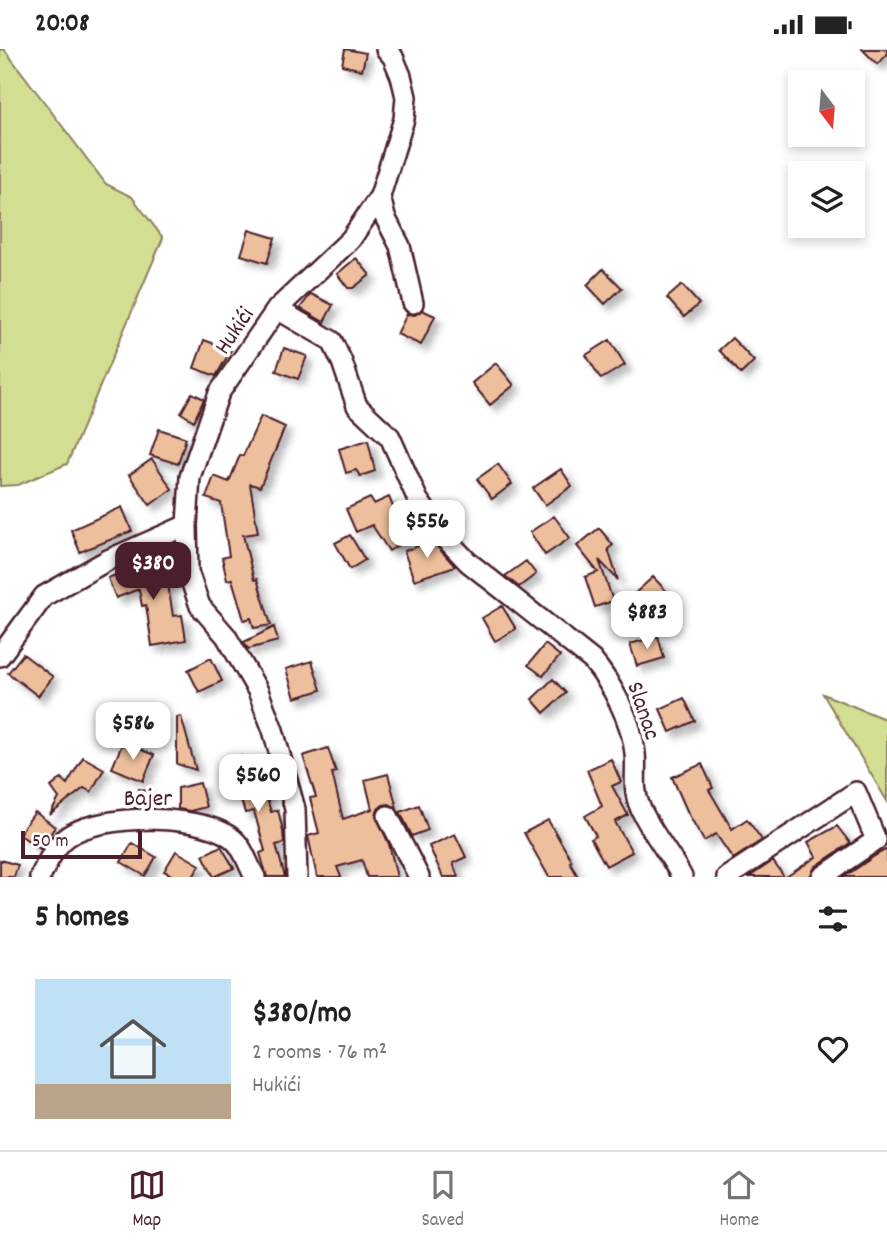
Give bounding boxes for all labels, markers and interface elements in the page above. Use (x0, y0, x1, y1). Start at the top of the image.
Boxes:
text: 20:08 (35, 6, 89, 43)
north arrow (788, 70, 864, 147)
map controls (788, 70, 865, 238)
button: layers (788, 161, 865, 238)
street label: Hukići (207, 301, 264, 362)
pin: $556 (386, 501, 468, 560)
text: $556 (405, 506, 449, 539)
pin: $380 (112, 543, 194, 602)
text: $380 (131, 548, 175, 581)
pin: $883 (606, 591, 688, 651)
text: $883 (627, 597, 667, 630)
street label: Slanac (616, 677, 668, 745)
pin: $586 (92, 703, 174, 762)
text: $586 (112, 708, 154, 741)
pin: $560 (217, 755, 299, 814)
text: $560 (235, 760, 281, 793)
street label: Bajer (124, 783, 172, 817)
scale bar (21, 828, 142, 860)
text: 50 m (32, 829, 69, 856)
text: 5 homes (35, 898, 129, 941)
icon: filters (814, 900, 852, 938)
text: $380/mo (252, 994, 351, 1037)
icon: home (91, 1007, 175, 1091)
icon: heart (814, 1030, 852, 1068)
text: 2 rooms · 76 m² (252, 1037, 387, 1070)
text: Hukići (252, 1070, 301, 1103)
tab: Map (128, 1166, 166, 1235)
tab: Saved (421, 1166, 464, 1235)
tab: Home (720, 1166, 759, 1235)

